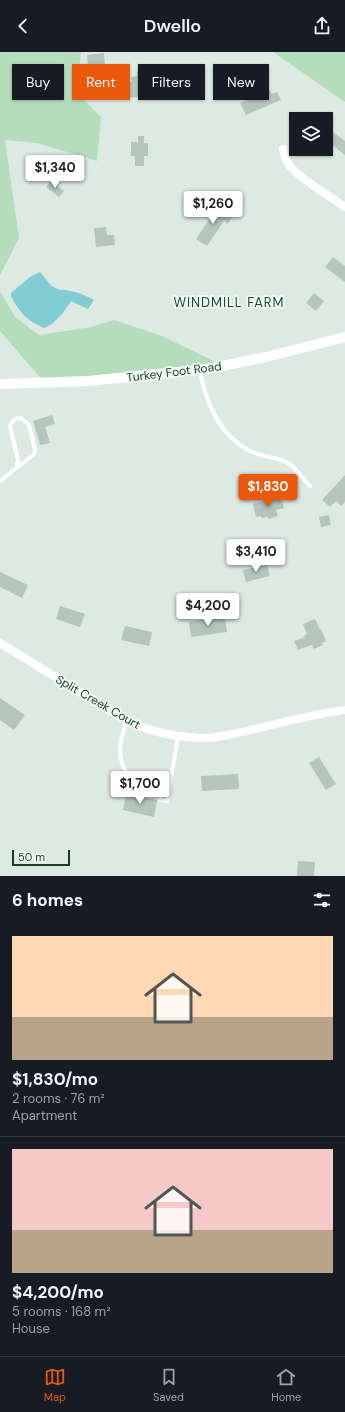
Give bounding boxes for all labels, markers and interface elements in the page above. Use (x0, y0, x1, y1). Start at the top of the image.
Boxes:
text: Dwello (144, 14, 201, 38)
icon: back (12, 15, 34, 37)
icon: share (311, 15, 333, 37)
chip: Buy (12, 64, 64, 100)
chip: Rent (72, 64, 130, 100)
chip: Filters (138, 64, 205, 100)
chip: New (213, 64, 269, 100)
map controls (289, 112, 333, 156)
button: layers (289, 112, 333, 156)
pin: $1,340 (22, 155, 88, 189)
text: $1,340 (34, 159, 76, 176)
pin: $1,260 (180, 191, 246, 225)
text: $1,260 (193, 195, 233, 212)
district label: WINDMILL FARM (173, 294, 285, 311)
street label: Turkey Foot Road (126, 358, 222, 386)
pin: $1,830 (235, 474, 301, 508)
text: $1,830 (247, 478, 289, 495)
pin: $3,410 (223, 539, 289, 573)
text: $3,410 (235, 543, 277, 560)
pin: $4,200 (175, 593, 241, 627)
text: $4,200 (185, 597, 231, 614)
street label: Split Creek Court (53, 671, 144, 733)
pin: $1,700 (107, 771, 173, 805)
text: $1,700 (120, 775, 161, 792)
scale bar (12, 848, 70, 867)
text: 50 m (18, 850, 45, 864)
text: 6 homes (12, 889, 83, 911)
icon: filters (311, 889, 333, 911)
icon: home (137, 962, 209, 1034)
text: $1,830/mo (12, 1068, 98, 1090)
text: 2 rooms · 76 m² (12, 1090, 105, 1107)
text: Apartment (12, 1107, 77, 1124)
icon: home (137, 1175, 209, 1247)
text: $4,200/mo (12, 1281, 104, 1303)
text: 5 rooms · 168 m² (12, 1303, 110, 1320)
text: House (12, 1320, 50, 1337)
tab: Map (44, 1366, 66, 1404)
tab: Saved (153, 1366, 184, 1404)
tab: Home (271, 1366, 301, 1404)

